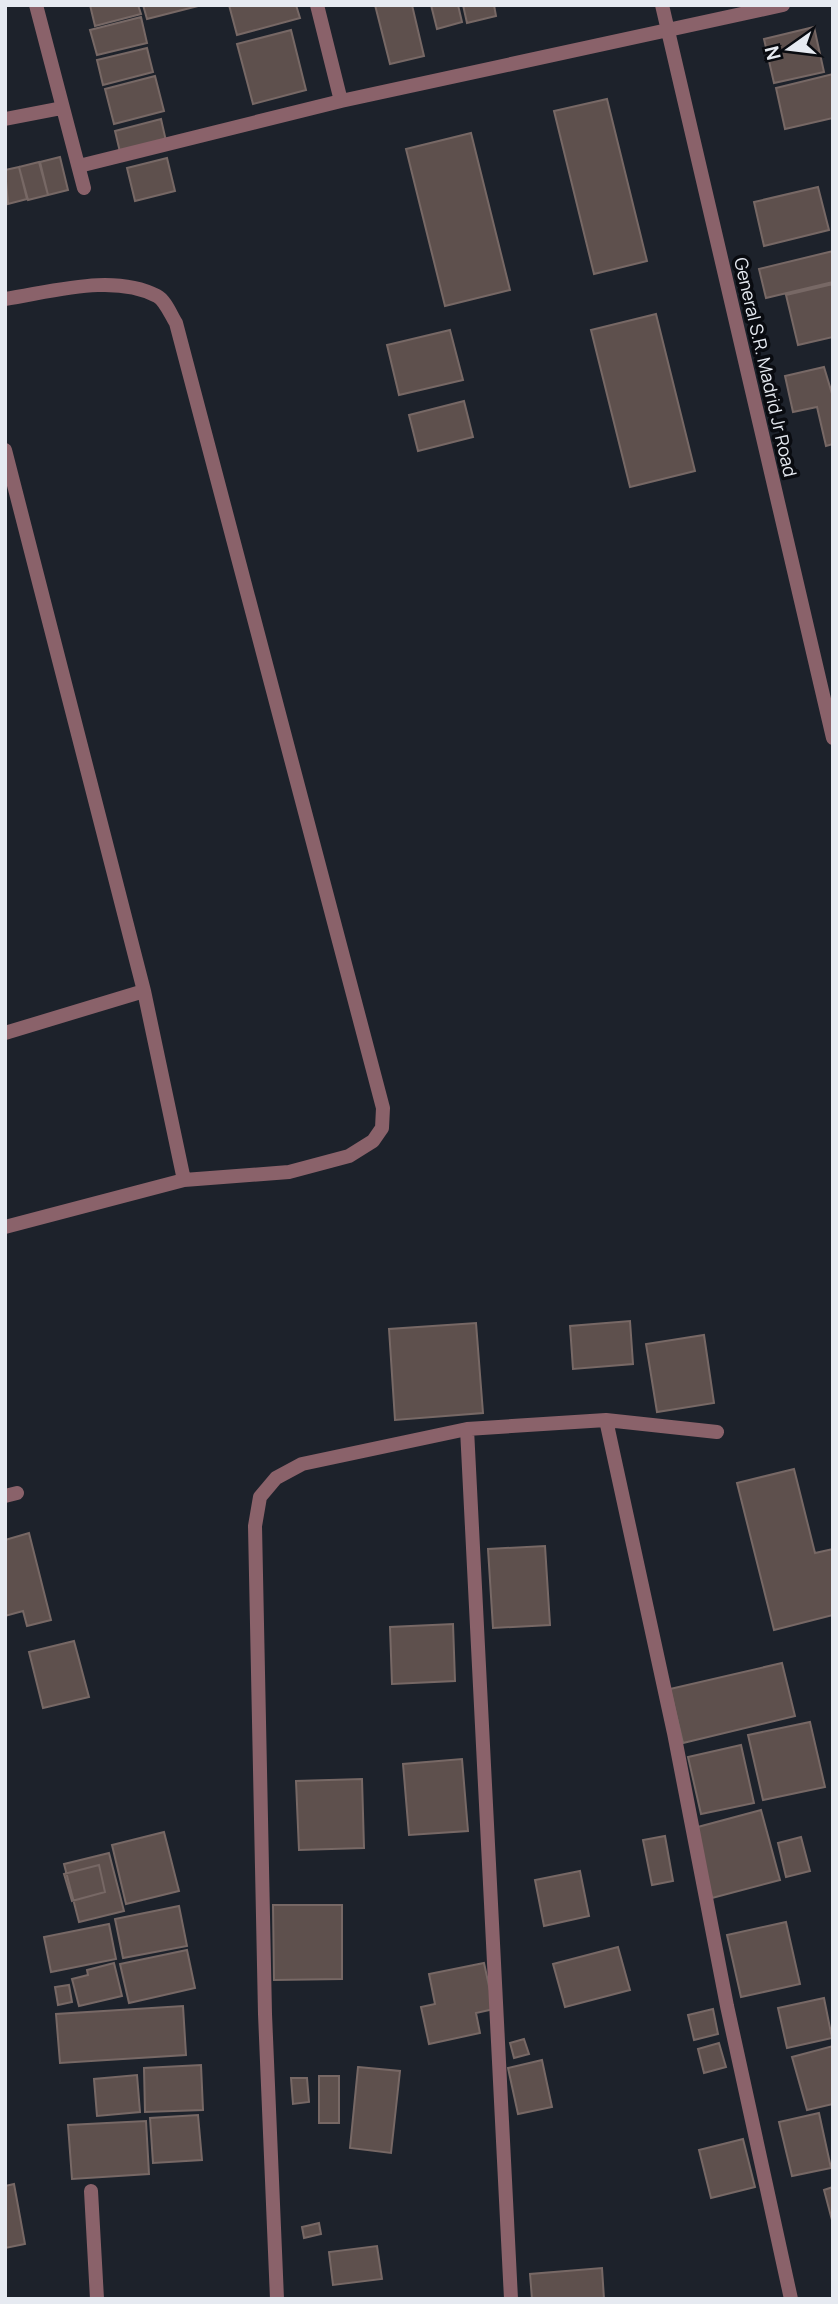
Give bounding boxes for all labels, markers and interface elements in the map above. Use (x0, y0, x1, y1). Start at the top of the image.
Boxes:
north arrow (754, 14, 824, 84)
text: N (758, 43, 787, 63)
street label: General S.R. Madrid Jr Road (729, 255, 803, 479)

